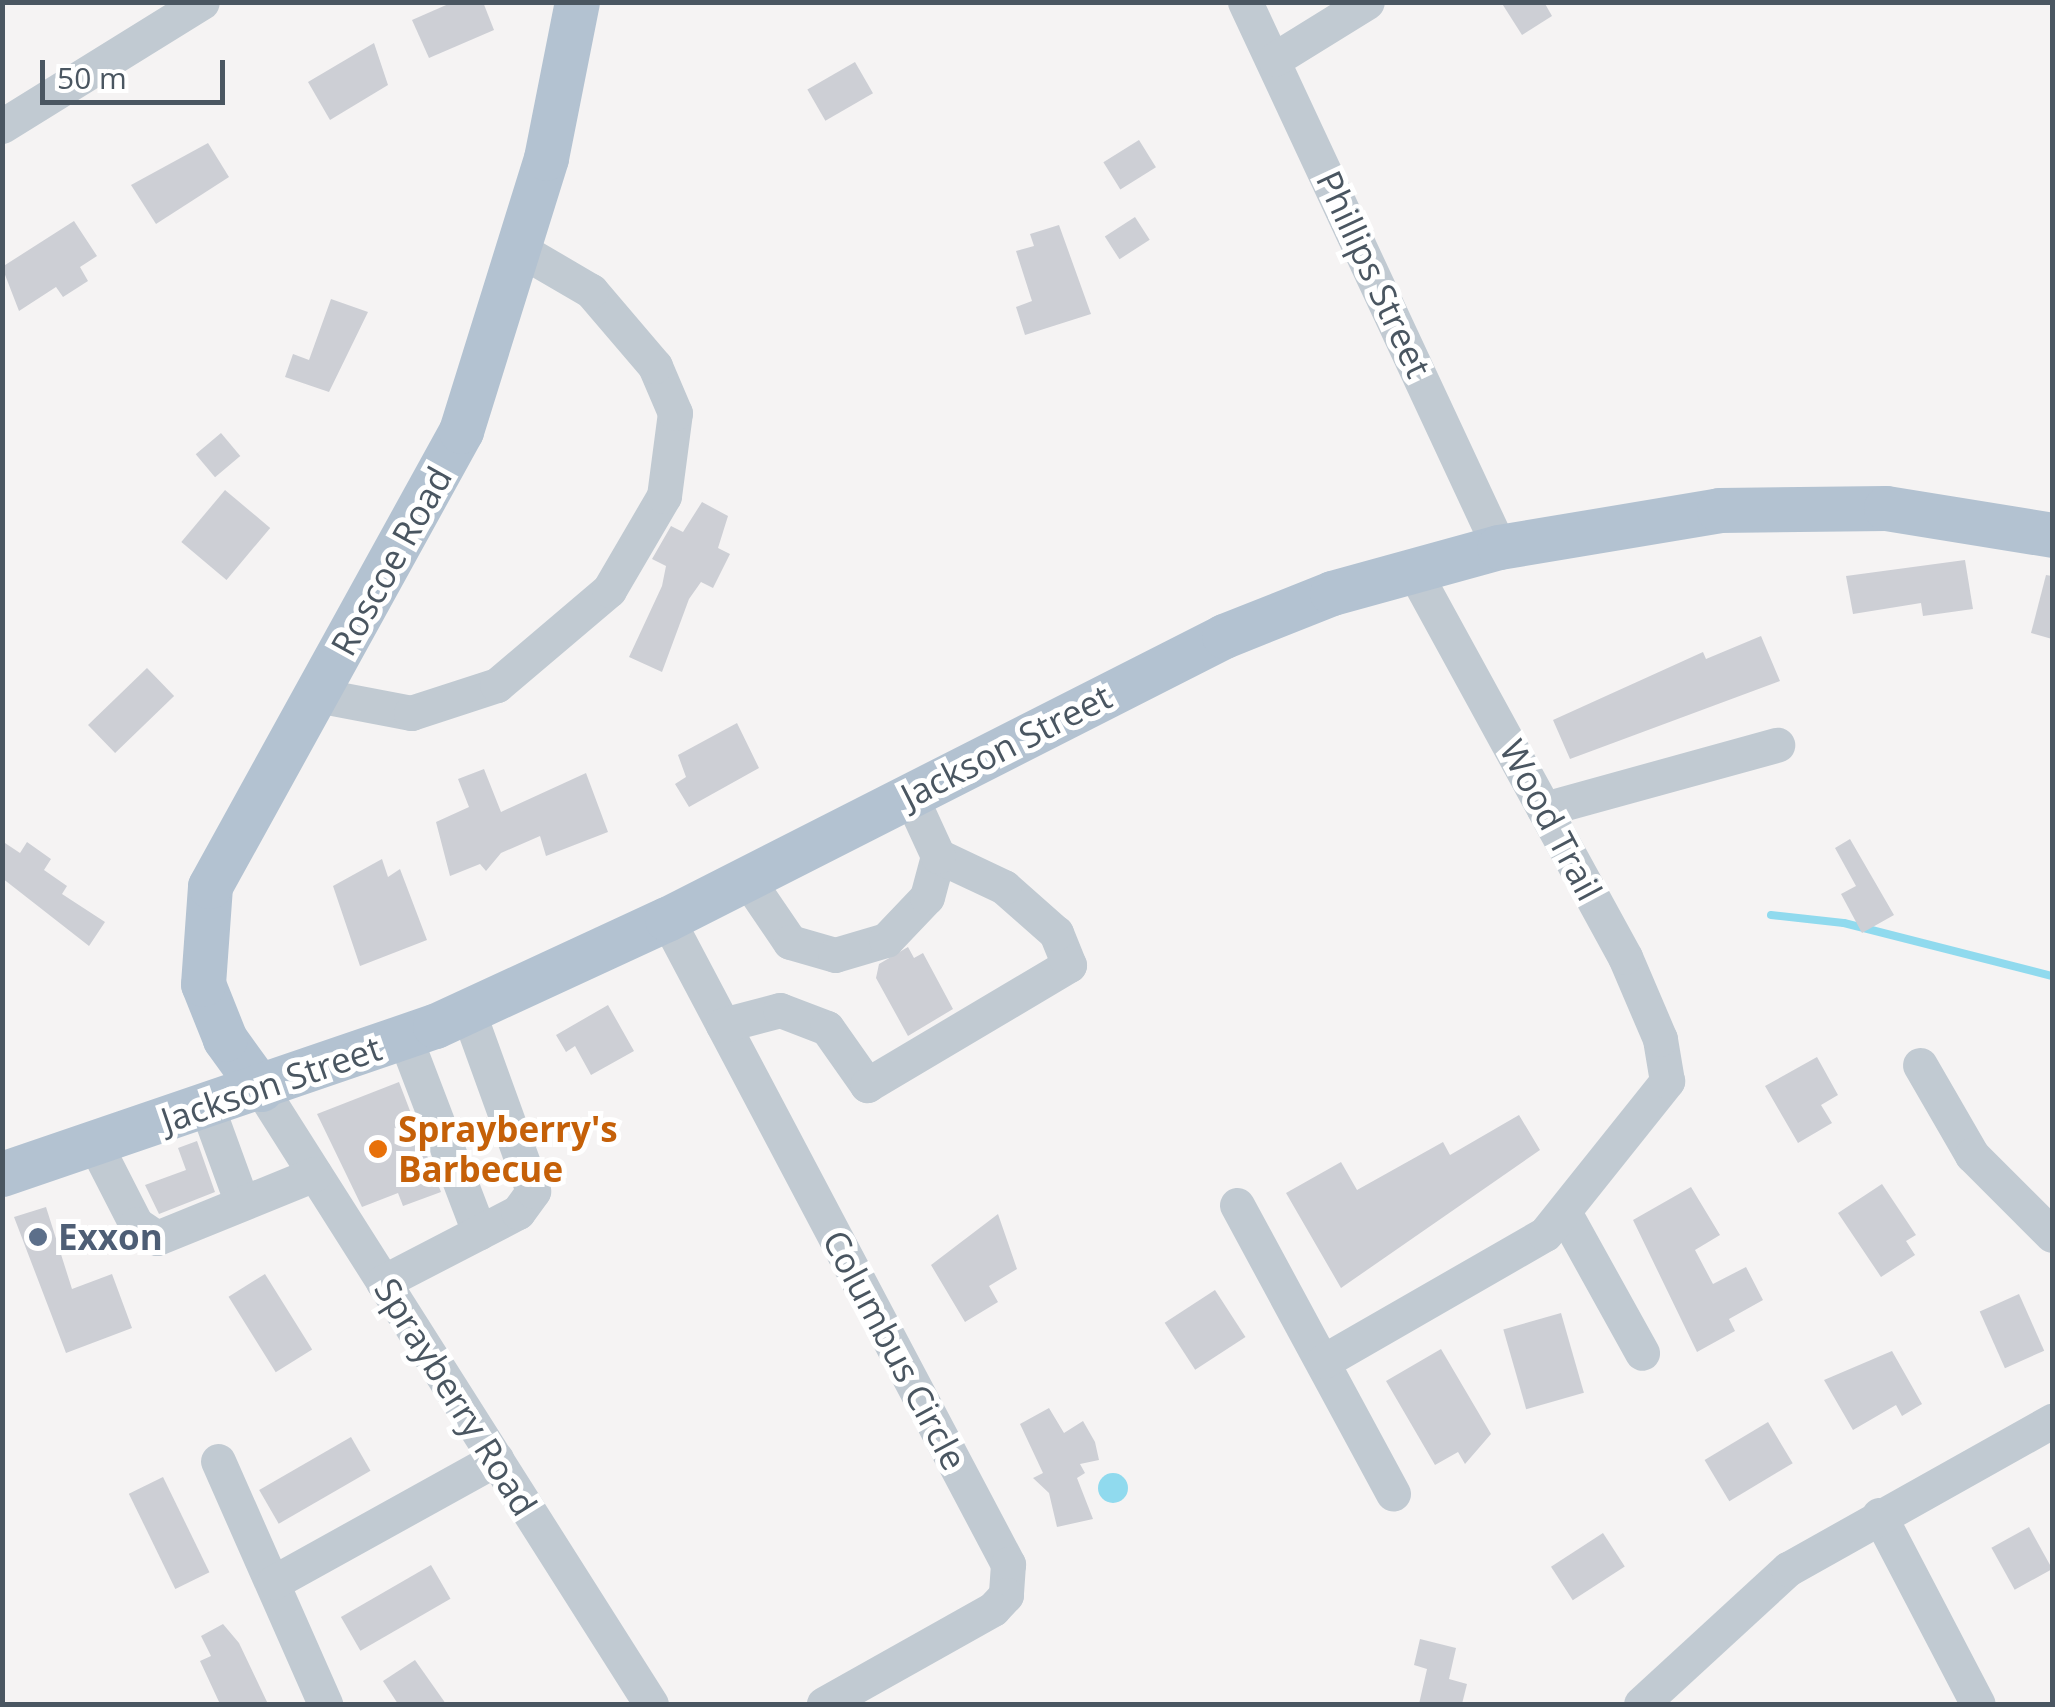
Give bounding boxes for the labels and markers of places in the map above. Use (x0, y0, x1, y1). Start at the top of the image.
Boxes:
place label: Sprayberry's Barbecue (398, 1108, 618, 1190)
marker: Sprayberry's Barbecue (367, 1138, 389, 1160)
place label: Exxon (58, 1216, 163, 1258)
marker: Exxon (27, 1226, 49, 1248)

